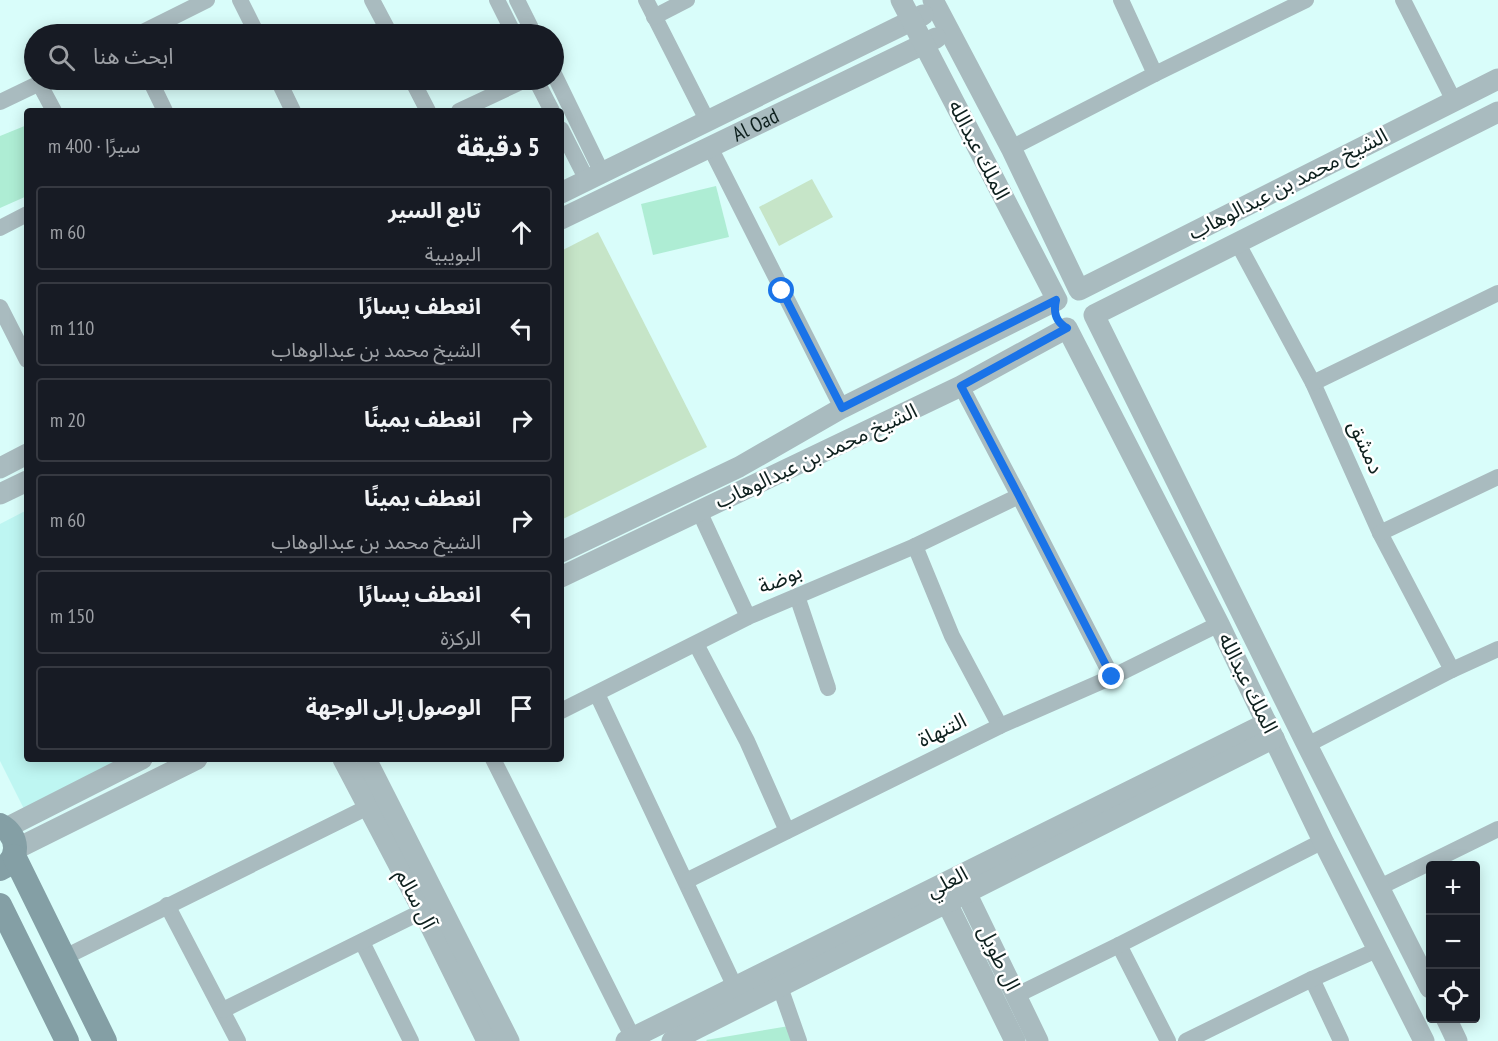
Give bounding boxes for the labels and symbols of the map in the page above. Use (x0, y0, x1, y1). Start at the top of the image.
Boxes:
street label: الملك عبدالله (943, 95, 1016, 204)
street label: Al Oad (728, 102, 783, 147)
street label: الشيخ محمد بن عبدالوهاب (1184, 122, 1393, 247)
route start (768, 277, 794, 303)
street label: الشيخ محمد بن عبدالوهاب (710, 397, 922, 516)
street label: دمشق (1343, 416, 1390, 478)
street label: بوضة (754, 557, 806, 600)
street label: الملك عبدالله (1213, 628, 1284, 738)
route end (1098, 663, 1124, 689)
street label: التنهاة (913, 706, 971, 753)
street label: العلي (921, 860, 973, 906)
street label: آل سالم (388, 864, 443, 935)
street label: ال طويل (972, 920, 1027, 995)

